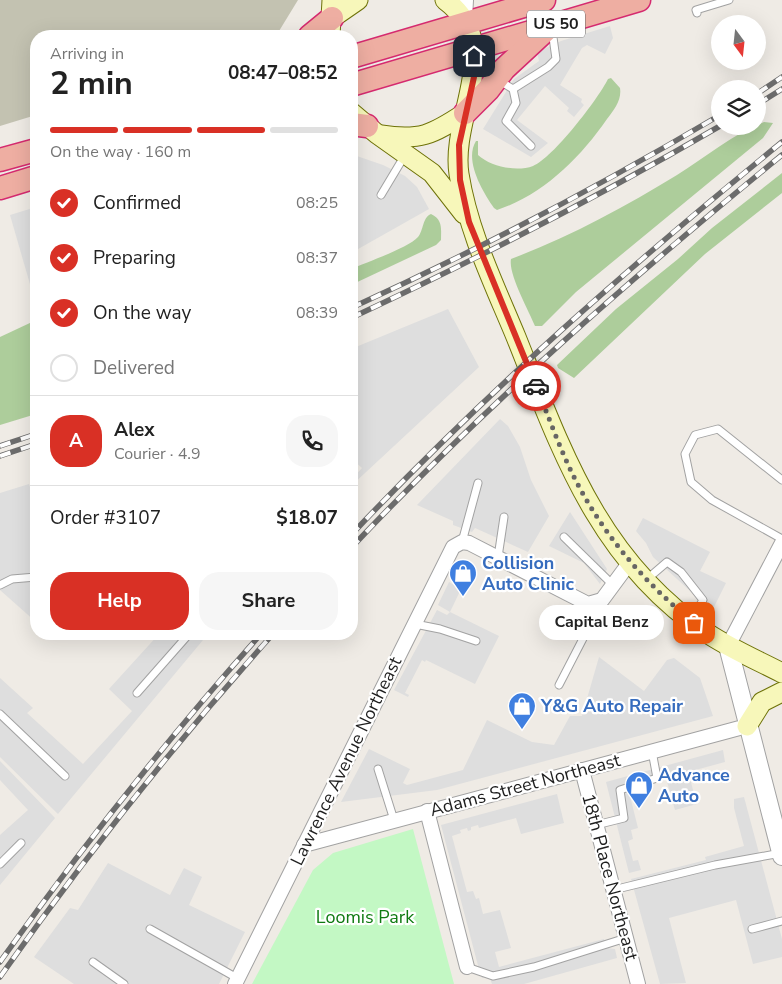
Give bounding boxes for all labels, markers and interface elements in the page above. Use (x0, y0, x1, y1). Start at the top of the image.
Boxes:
road number: US 50 (527, 10, 585, 38)
north arrow (711, 15, 766, 70)
map controls (711, 15, 766, 135)
pin (453, 35, 495, 77)
icon: home (460, 42, 488, 70)
text: Arriving in (50, 43, 124, 65)
text: 08:47–08:52 (228, 60, 338, 86)
text: 2 min (50, 62, 133, 105)
button: layers (711, 80, 766, 135)
text: On the way · 160 m (50, 141, 191, 163)
icon: check (50, 189, 78, 217)
text: Confirmed (93, 190, 181, 216)
text: 08:25 (296, 192, 338, 214)
icon: check (50, 244, 78, 272)
text: Preparing (93, 245, 176, 271)
text: 08:37 (296, 247, 338, 269)
icon: check (50, 299, 78, 327)
text: On the way (93, 300, 191, 326)
text: 08:39 (296, 302, 338, 324)
text: Delivered (93, 355, 175, 381)
courier (511, 361, 561, 411)
icon: car (522, 372, 550, 400)
button: phone (286, 415, 338, 467)
text: Alex (114, 417, 155, 443)
text: A (69, 428, 83, 454)
text: Courier · 4.9 (114, 443, 200, 465)
text: Order #3107 (50, 505, 161, 531)
text: $18.07 (276, 505, 338, 531)
place label: Collision Auto Clinic (482, 551, 575, 596)
shop icon: Collision Auto Clinic (448, 558, 478, 597)
button: Help (50, 572, 189, 630)
button: Share (199, 572, 338, 630)
pin (673, 602, 715, 644)
callout: Capital Benz (539, 606, 664, 640)
icon: bag (680, 609, 708, 637)
text: Capital Benz (555, 611, 648, 633)
street label: Lawrence Avenue Northeast (285, 652, 407, 869)
shop icon: Y&G Auto Repair (507, 691, 537, 730)
place label: Y&G Auto Repair (540, 694, 683, 718)
street label: Adams Street Northeast (427, 748, 624, 822)
place label: Advance Auto (658, 763, 730, 808)
shop icon: Advance Auto (624, 770, 654, 809)
street label: 18th Place Northeast (576, 791, 644, 964)
park label: Loomis Park (316, 905, 415, 929)

